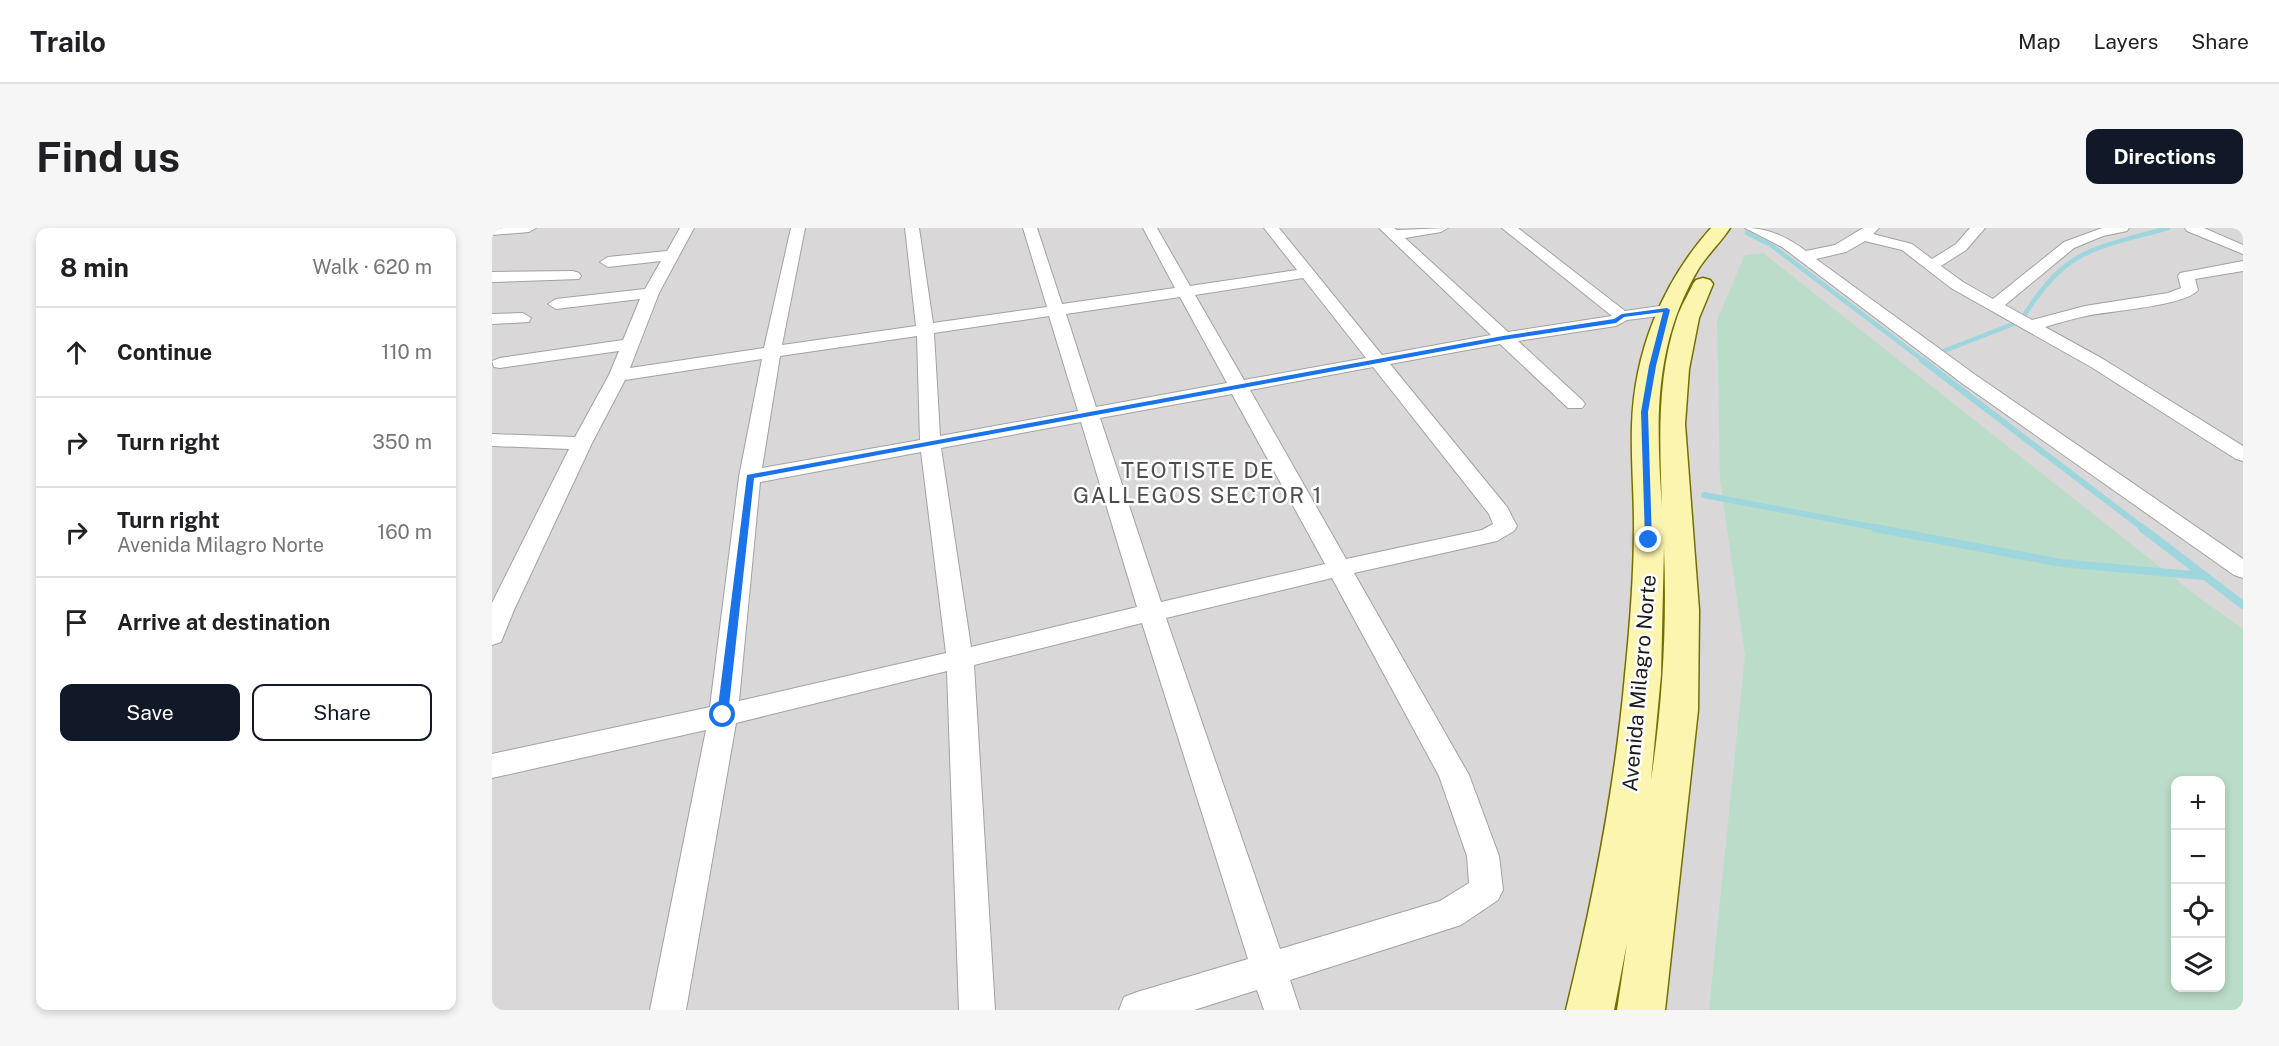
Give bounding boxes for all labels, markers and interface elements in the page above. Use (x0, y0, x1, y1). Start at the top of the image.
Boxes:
text: Trailo (30, 25, 106, 58)
text: Map (2018, 29, 2061, 54)
text: Layers (2094, 29, 2158, 54)
text: Share (2191, 29, 2249, 54)
button: Directions (2086, 129, 2243, 184)
text: Find us (36, 132, 180, 181)
text: 8 min (60, 252, 129, 283)
text: Walk · 620 m (313, 255, 432, 279)
icon: ahead (60, 336, 93, 369)
text: Continue (117, 339, 212, 365)
text: 110 m (381, 340, 432, 364)
icon: right (60, 426, 93, 459)
text: Turn right (117, 429, 220, 455)
text: 350 m (372, 430, 432, 454)
district label: TEOTISTE DE GALLEGOS SECTOR 1 (1073, 457, 1323, 508)
text: Turn right (117, 507, 220, 533)
icon: right (60, 516, 93, 549)
text: 160 m (377, 520, 432, 544)
route end (1635, 526, 1661, 552)
text: Avenida Milagro Norte (117, 533, 324, 557)
street label: Avenida Milagro Norte (1617, 574, 1661, 792)
icon: arrive (60, 606, 93, 639)
text: Arrive at destination (117, 609, 330, 635)
button: Save (60, 684, 240, 741)
button: Share (252, 684, 432, 741)
route start (709, 701, 735, 727)
map controls (2171, 776, 2225, 992)
button: + (2171, 776, 2225, 830)
button: − (2171, 830, 2225, 884)
button: locate (2171, 884, 2225, 938)
button: layers (2171, 938, 2225, 992)

